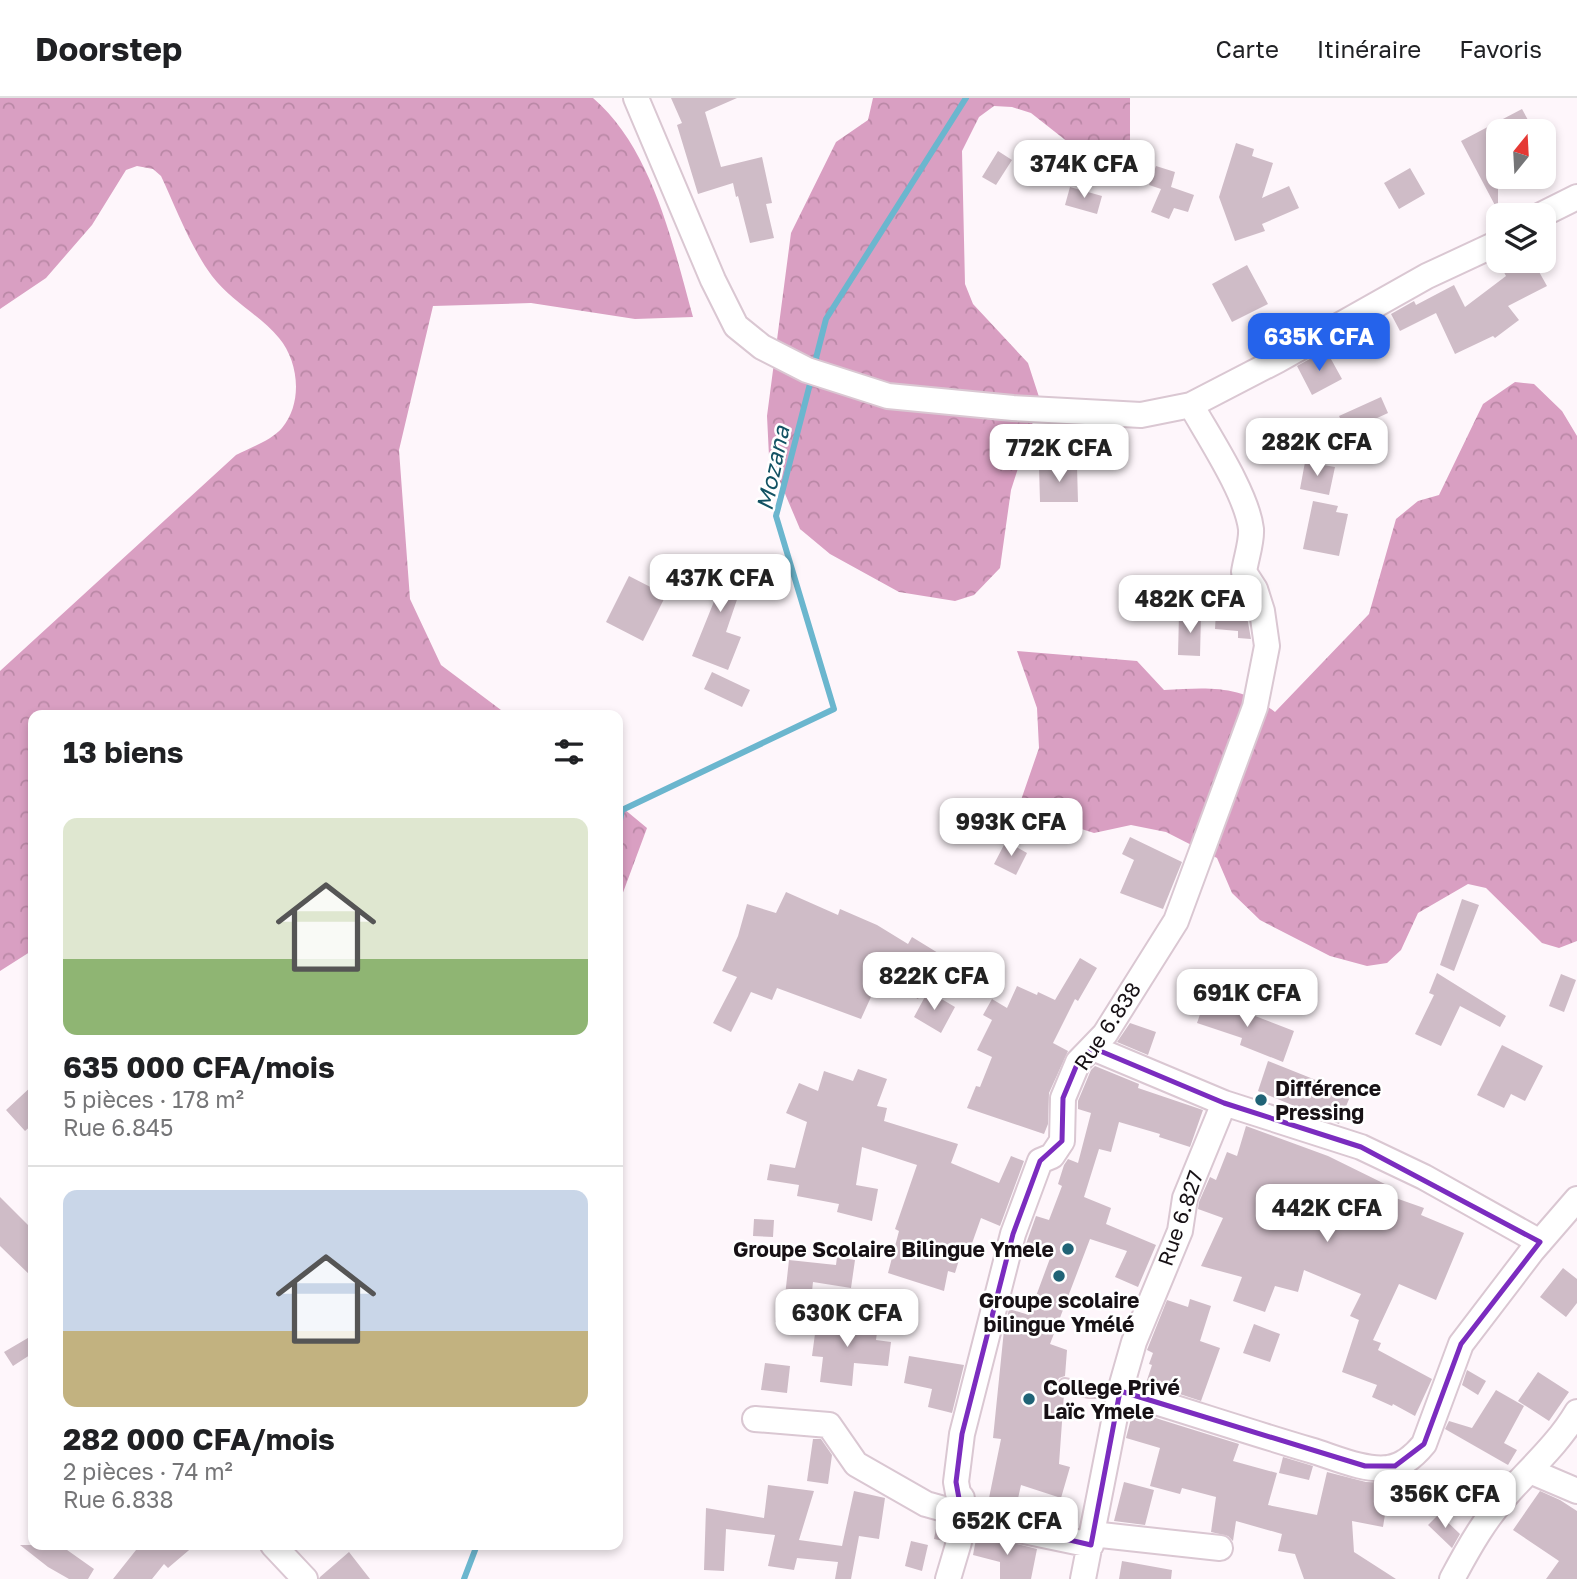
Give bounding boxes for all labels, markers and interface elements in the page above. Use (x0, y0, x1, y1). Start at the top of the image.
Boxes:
text: Doorstep (35, 29, 182, 68)
text: Carte (1216, 34, 1279, 63)
text: Itinéraire (1317, 34, 1421, 63)
text: Favoris (1459, 34, 1542, 63)
north arrow (1486, 119, 1556, 189)
map controls (1486, 119, 1556, 273)
pin: 374K CFA (1012, 140, 1156, 200)
text: 374K CFA (1030, 149, 1138, 177)
button: layers (1486, 203, 1556, 273)
pin: 635K CFA (1247, 314, 1391, 373)
text: 635K CFA (1264, 322, 1374, 350)
pin: 282K CFA (1245, 418, 1389, 478)
water label: Mozana (749, 422, 795, 513)
pin: 772K CFA (987, 424, 1131, 484)
text: 282K CFA (1262, 427, 1372, 455)
text: 772K CFA (1006, 433, 1112, 461)
pin: 437K CFA (648, 554, 792, 614)
text: 437K CFA (666, 563, 774, 591)
pin: 482K CFA (1118, 575, 1262, 635)
text: 482K CFA (1135, 584, 1245, 612)
icon: filters (550, 733, 588, 771)
text: 13 biens (63, 734, 184, 770)
pin: 993K CFA (939, 798, 1083, 858)
text: 993K CFA (956, 807, 1066, 835)
icon: home (263, 864, 389, 990)
pin: 822K CFA (862, 953, 1006, 1012)
text: 822K CFA (879, 961, 989, 989)
pin: 691K CFA (1175, 970, 1319, 1029)
street label: Rue 6.838 (1068, 977, 1146, 1075)
text: 691K CFA (1193, 978, 1301, 1006)
text: 635 000 CFA/mois (63, 1049, 335, 1085)
place label: Différence Pressing (1275, 1075, 1381, 1125)
text: 5 pièces · 178 m² (63, 1085, 244, 1113)
marker: Différence Pressing (1253, 1092, 1269, 1108)
text: Rue 6.845 (63, 1113, 173, 1141)
street label: Rue 6.827 (1152, 1167, 1208, 1269)
pin: 442K CFA (1255, 1184, 1399, 1244)
text: 442K CFA (1272, 1193, 1382, 1221)
icon: home (263, 1236, 389, 1362)
place label: Groupe Scolaire Bilingue Ymele (733, 1236, 1054, 1262)
marker: Groupe Scolaire Bilingue Ymele (1060, 1241, 1076, 1257)
marker: Groupe scolaire bilingue Ymélé (1051, 1268, 1067, 1284)
place label: Groupe scolaire bilingue Ymélé (979, 1287, 1139, 1337)
pin: 630K CFA (775, 1290, 919, 1349)
text: 630K CFA (791, 1298, 903, 1326)
place label: College Privé Laïc Ymele (1043, 1374, 1180, 1424)
marker: College Privé Laïc Ymele (1021, 1391, 1037, 1407)
text: 282 000 CFA/mois (63, 1421, 335, 1457)
text: 2 pièces · 74 m² (63, 1457, 233, 1485)
pin: 356K CFA (1373, 1470, 1517, 1530)
text: 356K CFA (1390, 1479, 1500, 1507)
text: Rue 6.838 (63, 1485, 174, 1513)
pin: 652K CFA (935, 1498, 1079, 1557)
text: 652K CFA (952, 1506, 1062, 1534)

